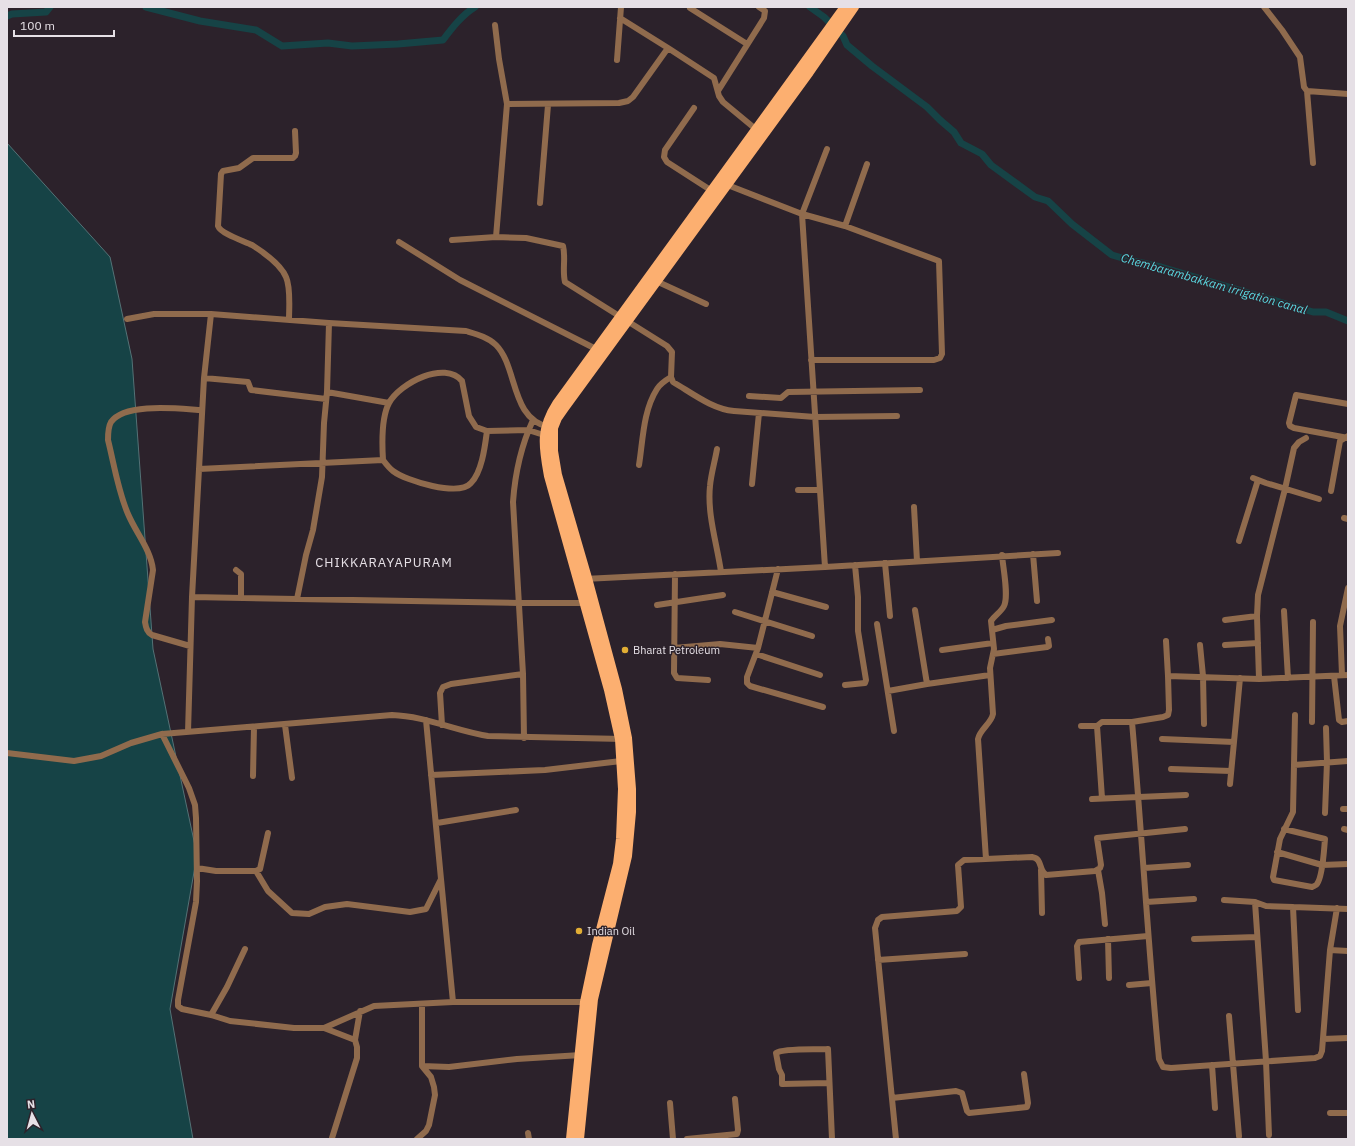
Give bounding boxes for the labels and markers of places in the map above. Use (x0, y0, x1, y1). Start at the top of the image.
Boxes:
place label: Bharat Petroleum (633, 643, 720, 657)
marker: Bharat Petroleum (620, 645, 630, 655)
place label: Indian Oil (587, 924, 635, 938)
marker: Indian Oil (574, 926, 584, 936)

